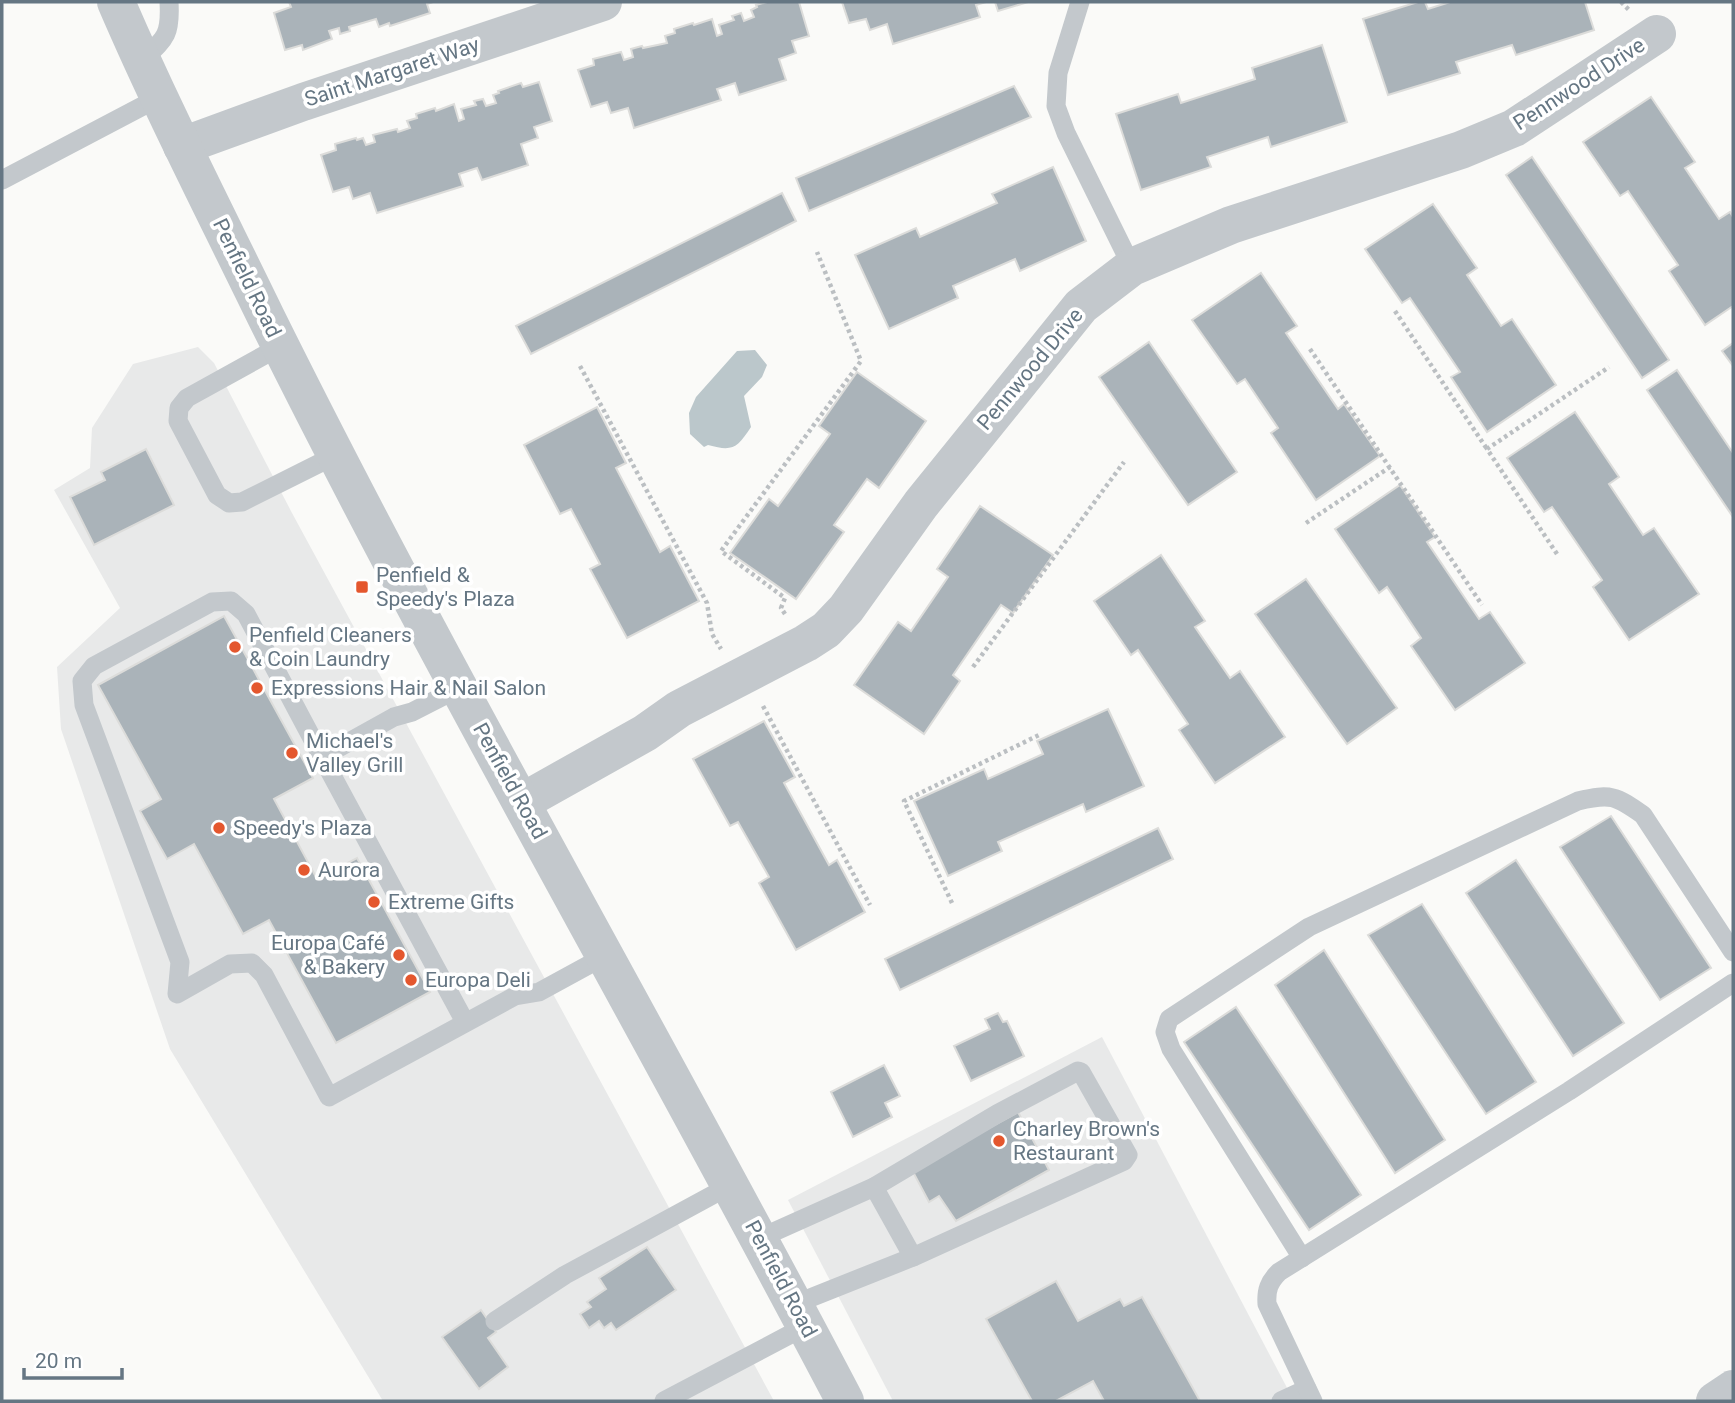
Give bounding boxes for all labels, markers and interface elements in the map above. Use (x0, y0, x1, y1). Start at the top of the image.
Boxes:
street label: Saint Margaret Way (302, 32, 482, 112)
street label: Pennwood Drive (1509, 33, 1649, 135)
street label: Penfield Road (208, 215, 286, 341)
street label: Pennwood Drive (972, 303, 1088, 435)
place label: Penfield & Speedy's Plaza (376, 563, 515, 611)
marker: Penfield & Speedy's Plaza (354, 579, 370, 595)
place label: Penfield Cleaners & Coin Laundry (249, 623, 412, 671)
marker: Penfield Cleaners & Coin Laundry (227, 639, 243, 655)
place label: Expressions Hair & Nail Salon (271, 676, 546, 700)
marker: Expressions Hair & Nail Salon (249, 680, 265, 696)
street label: Penfield Road (468, 719, 552, 843)
place label: Michael's Valley Grill (306, 729, 403, 777)
marker: Michael's Valley Grill (284, 745, 300, 761)
place label: Speedy's Plaza (233, 816, 372, 840)
marker: Speedy's Plaza (211, 820, 227, 836)
place label: Aurora (318, 858, 380, 882)
marker: Aurora (296, 862, 312, 878)
place label: Extreme Gifts (388, 890, 514, 914)
marker: Extreme Gifts (366, 894, 382, 910)
place label: Europa Café & Bakery (271, 931, 385, 979)
marker: Europa Café & Bakery (391, 947, 407, 963)
place label: Europa Deli (425, 968, 531, 992)
marker: Europa Deli (403, 972, 419, 988)
place label: Charley Brown's Restaurant (1013, 1117, 1160, 1165)
marker: Charley Brown's Restaurant (991, 1133, 1007, 1149)
street label: Penfield Road (740, 1216, 822, 1342)
scale bar (24, 1336, 122, 1380)
text: 20 m (35, 1349, 82, 1373)

